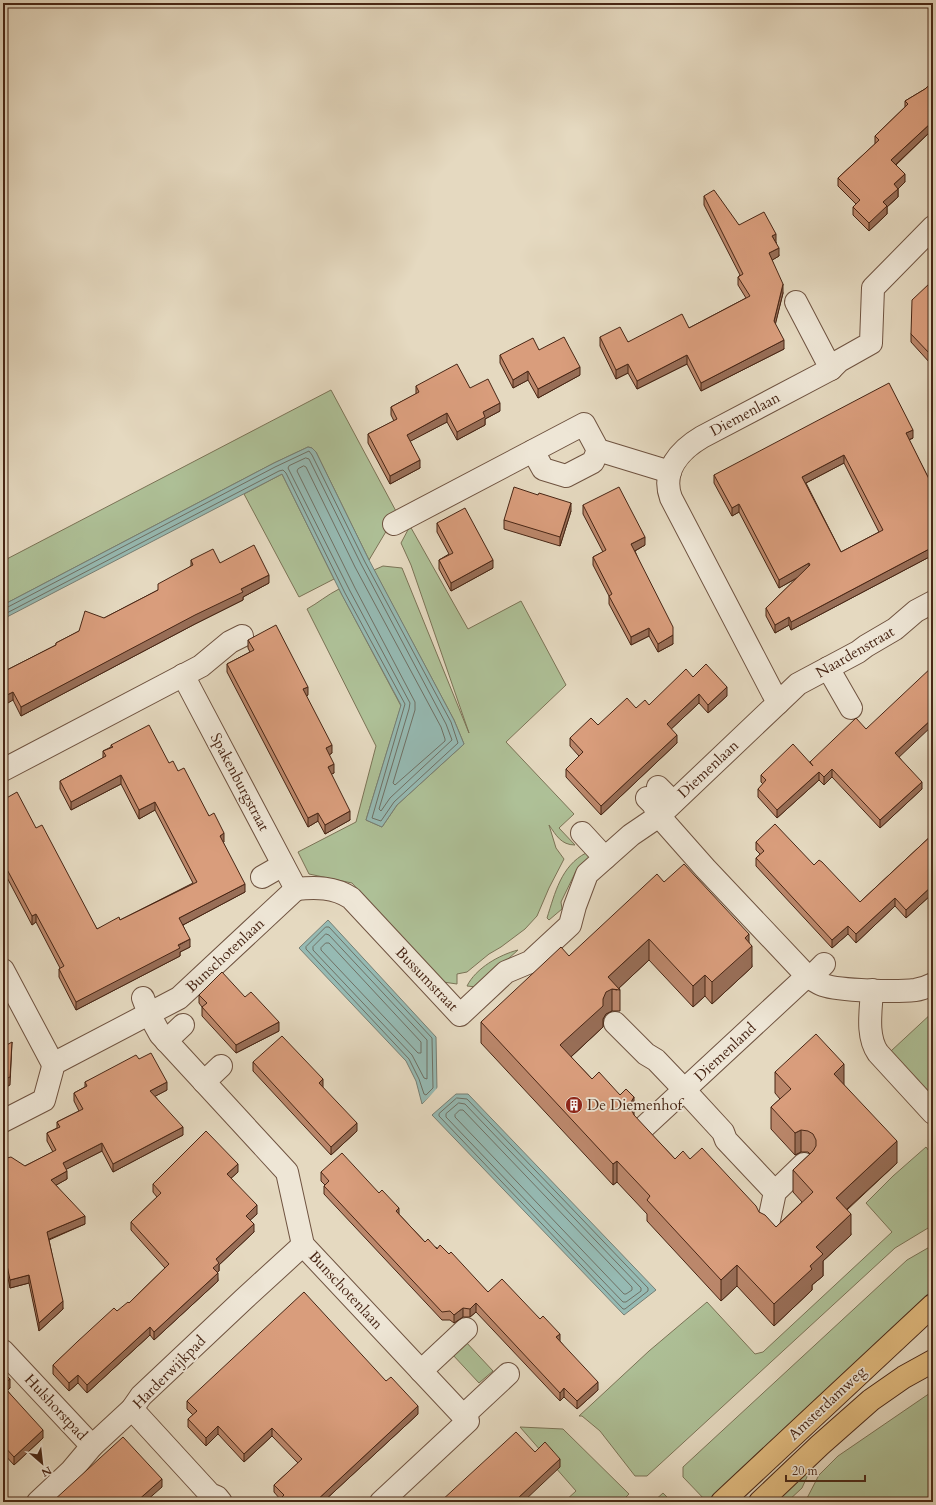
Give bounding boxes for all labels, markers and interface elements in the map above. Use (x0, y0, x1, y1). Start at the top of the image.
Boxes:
street label: Diemenlaan (707, 387, 784, 441)
street label: Naardenstraat (812, 621, 898, 683)
street label: Spakenburgstraat (206, 729, 274, 835)
street label: Diemenlaan (673, 735, 743, 802)
street label: Bunschotenlaan (181, 913, 269, 997)
street label: Bussumstraat (391, 942, 463, 1016)
street label: Diemenland (690, 1018, 760, 1086)
building icon: De Diemenhof (564, 1095, 584, 1115)
place label: De Diemenhof (587, 1095, 685, 1115)
street label: Bunschotenlaan (304, 1246, 388, 1334)
street label: Harderwijkpad (128, 1331, 210, 1413)
street label: Amsterdamweg (784, 1361, 871, 1444)
street label: Hulshorstpad (20, 1370, 92, 1444)
north arrow (22, 1443, 62, 1483)
scale bar (786, 1457, 865, 1483)
text: N (38, 1463, 54, 1480)
text: 20 m (792, 1463, 819, 1479)

